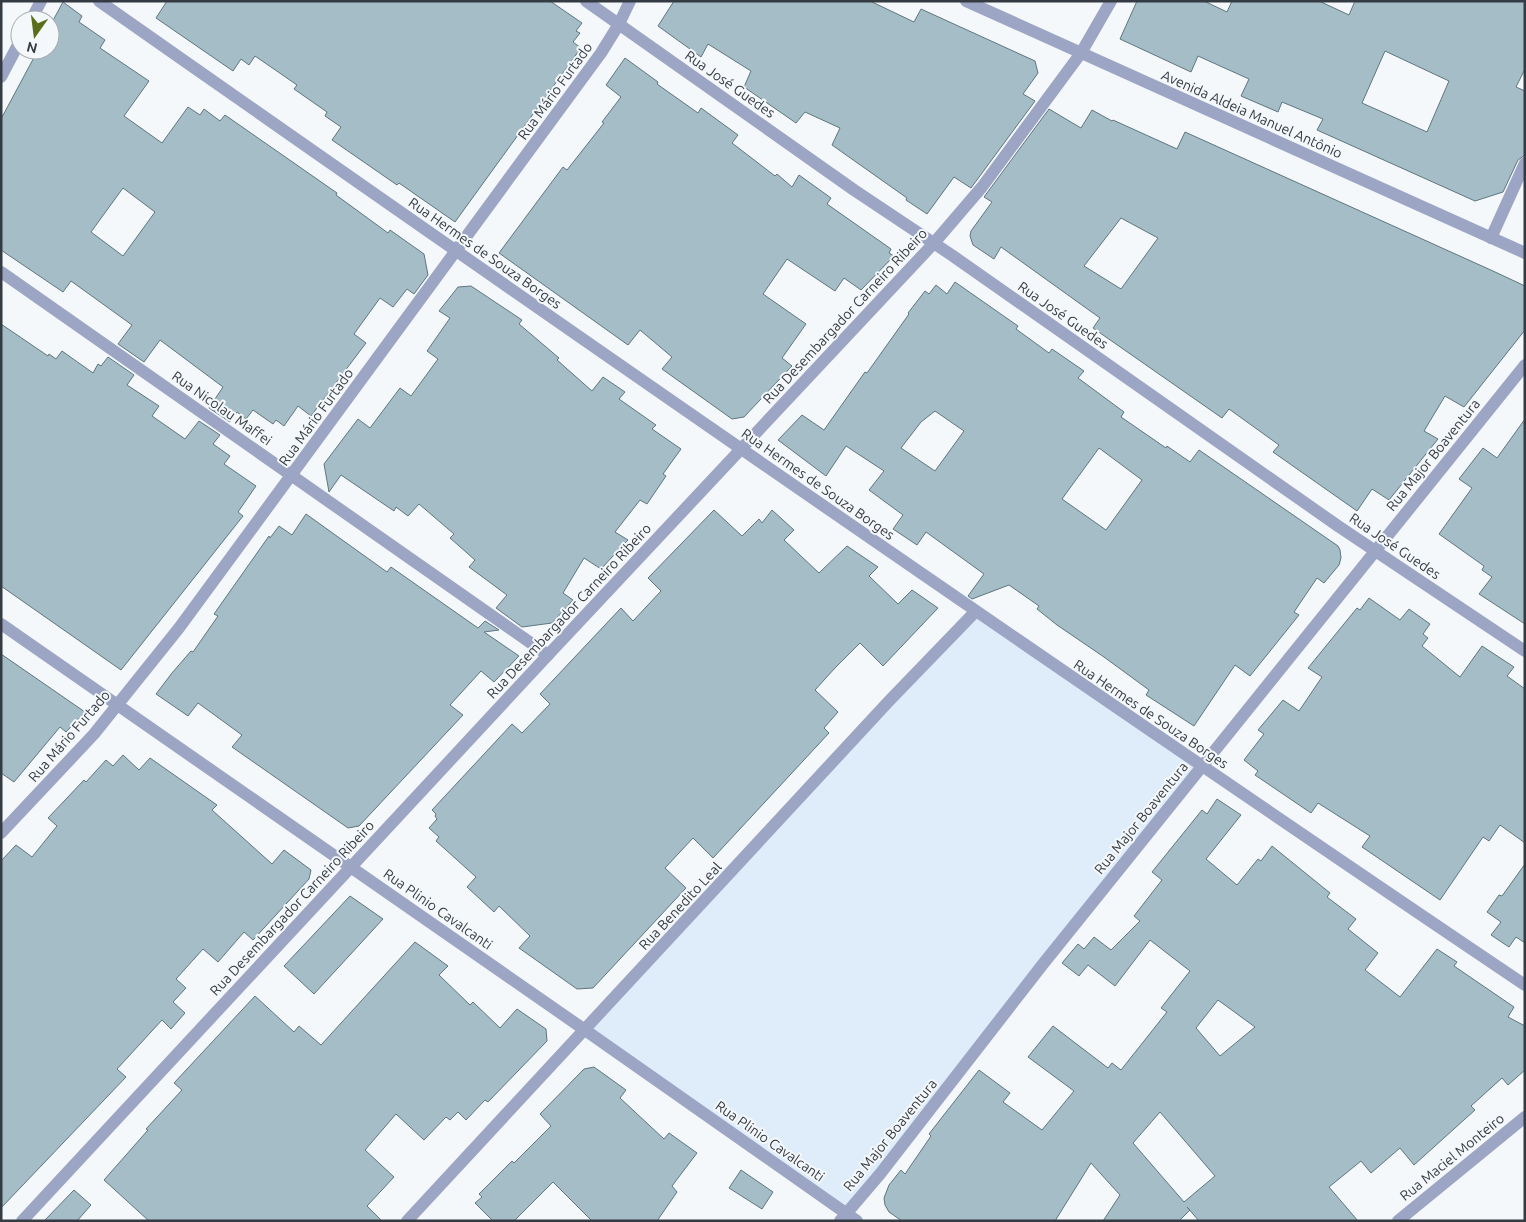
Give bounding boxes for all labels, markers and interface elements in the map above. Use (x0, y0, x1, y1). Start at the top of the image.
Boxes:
north arrow (10, 10, 60, 60)
text: N (25, 39, 39, 57)
street label: Rua Mário Furtado (514, 39, 596, 143)
street label: Rua José Guedes (682, 47, 778, 121)
street label: Avenida Aldeia Manuel Antônio (1159, 67, 1345, 161)
street label: Rua Hermes de Souza Borges (406, 194, 564, 312)
street label: Rua Desembargador Carneiro Ribeiro (760, 225, 930, 407)
street label: Rua José Guedes (1015, 278, 1111, 352)
street label: Rua Mário Furtado (275, 365, 357, 469)
street label: Rua Nicolau Maffei (169, 367, 275, 449)
street label: Rua Major Boaventura (1383, 396, 1483, 514)
street label: Rua Hermes de Souza Borges (739, 425, 897, 543)
street label: Rua José Guedes (1346, 510, 1444, 582)
street label: Rua Desembargador Carneiro Ribeiro (484, 520, 654, 702)
street label: Rua Hermes de Souza Borges (1071, 656, 1231, 772)
street label: Rua Mário Furtado (25, 687, 113, 785)
street label: Rua Major Boaventura (1091, 759, 1191, 877)
street label: Rua Desembargador Carneiro Ribeiro (207, 817, 377, 999)
street label: Rua Benedito Leal (635, 859, 725, 953)
street label: Rua Plinio Cavalcanti (380, 865, 496, 953)
street label: Rua Major Boaventura (840, 1076, 940, 1194)
street label: Rua Plinio Cavalcanti (712, 1097, 828, 1185)
street label: Rua Maciel Monteiro (1397, 1110, 1507, 1204)

